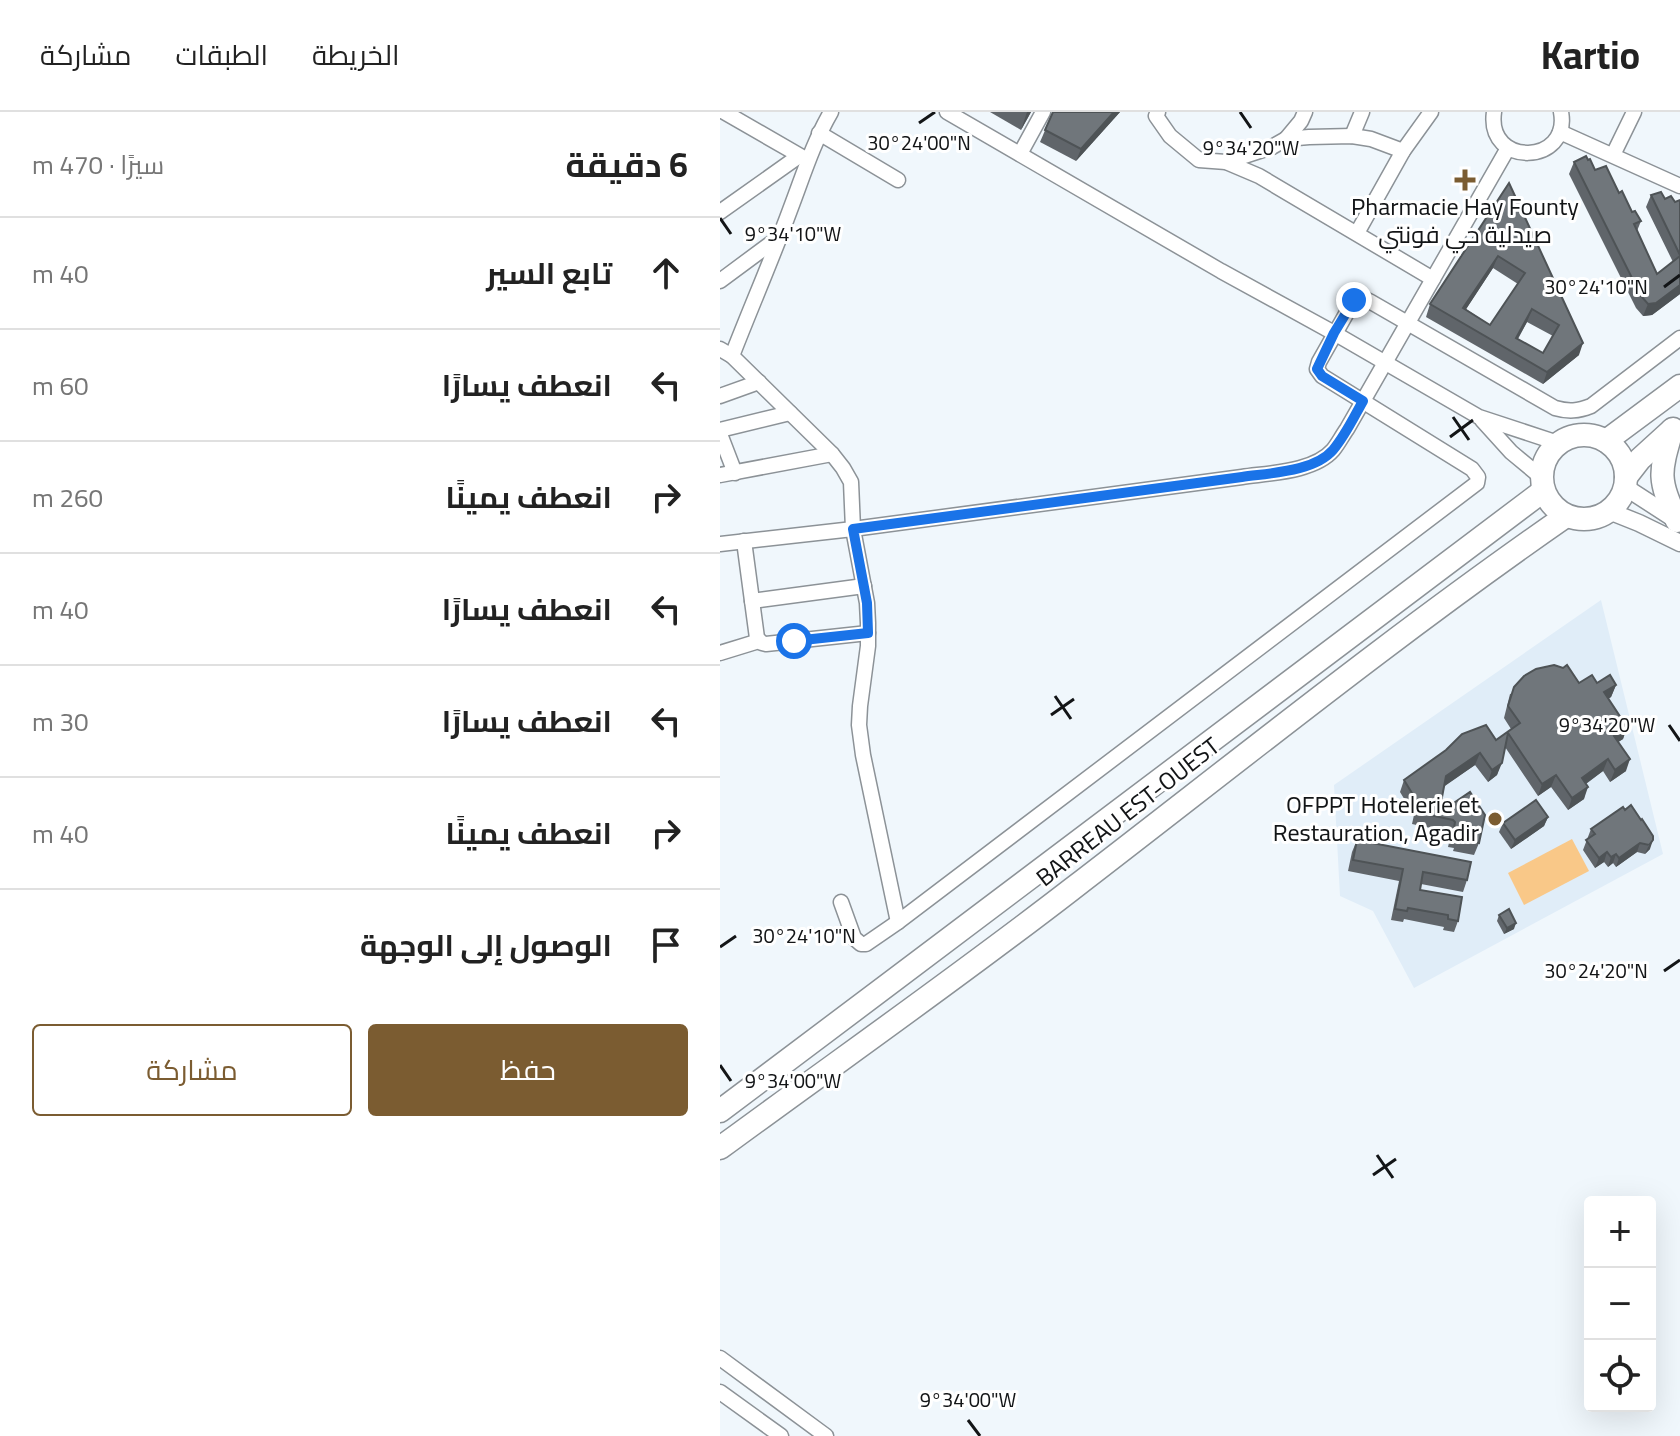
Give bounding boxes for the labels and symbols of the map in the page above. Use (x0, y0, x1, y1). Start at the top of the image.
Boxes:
text: 30°24'00"N (867, 124, 971, 161)
text: 9°34'20"W (1203, 129, 1300, 166)
marker: Pharmacie Hay Founty صيدلية حي فونتي (1456, 171, 1474, 189)
place label: Pharmacie Hay Founty صيدلية حي فونتي (1351, 184, 1579, 257)
text: 9°34'10"W (745, 215, 842, 252)
text: 30°24'10"N (1544, 268, 1648, 305)
route end (1336, 282, 1372, 318)
route start (776, 623, 812, 659)
text: 9°34'20"W (1559, 706, 1656, 743)
street label: BARREAU EST-OUEST (1025, 725, 1230, 898)
place label: OFPPT Hotelerie et Restauration, Agadir (1273, 782, 1480, 855)
marker: OFPPT Hotelerie et Restauration, Agadir (1486, 810, 1504, 828)
text: 30°24'10"N (752, 917, 856, 954)
text: 30°24'20"N (1544, 952, 1648, 989)
text: 9°34'00"W (745, 1062, 842, 1099)
text: 9°34'00"W (920, 1381, 1017, 1418)

